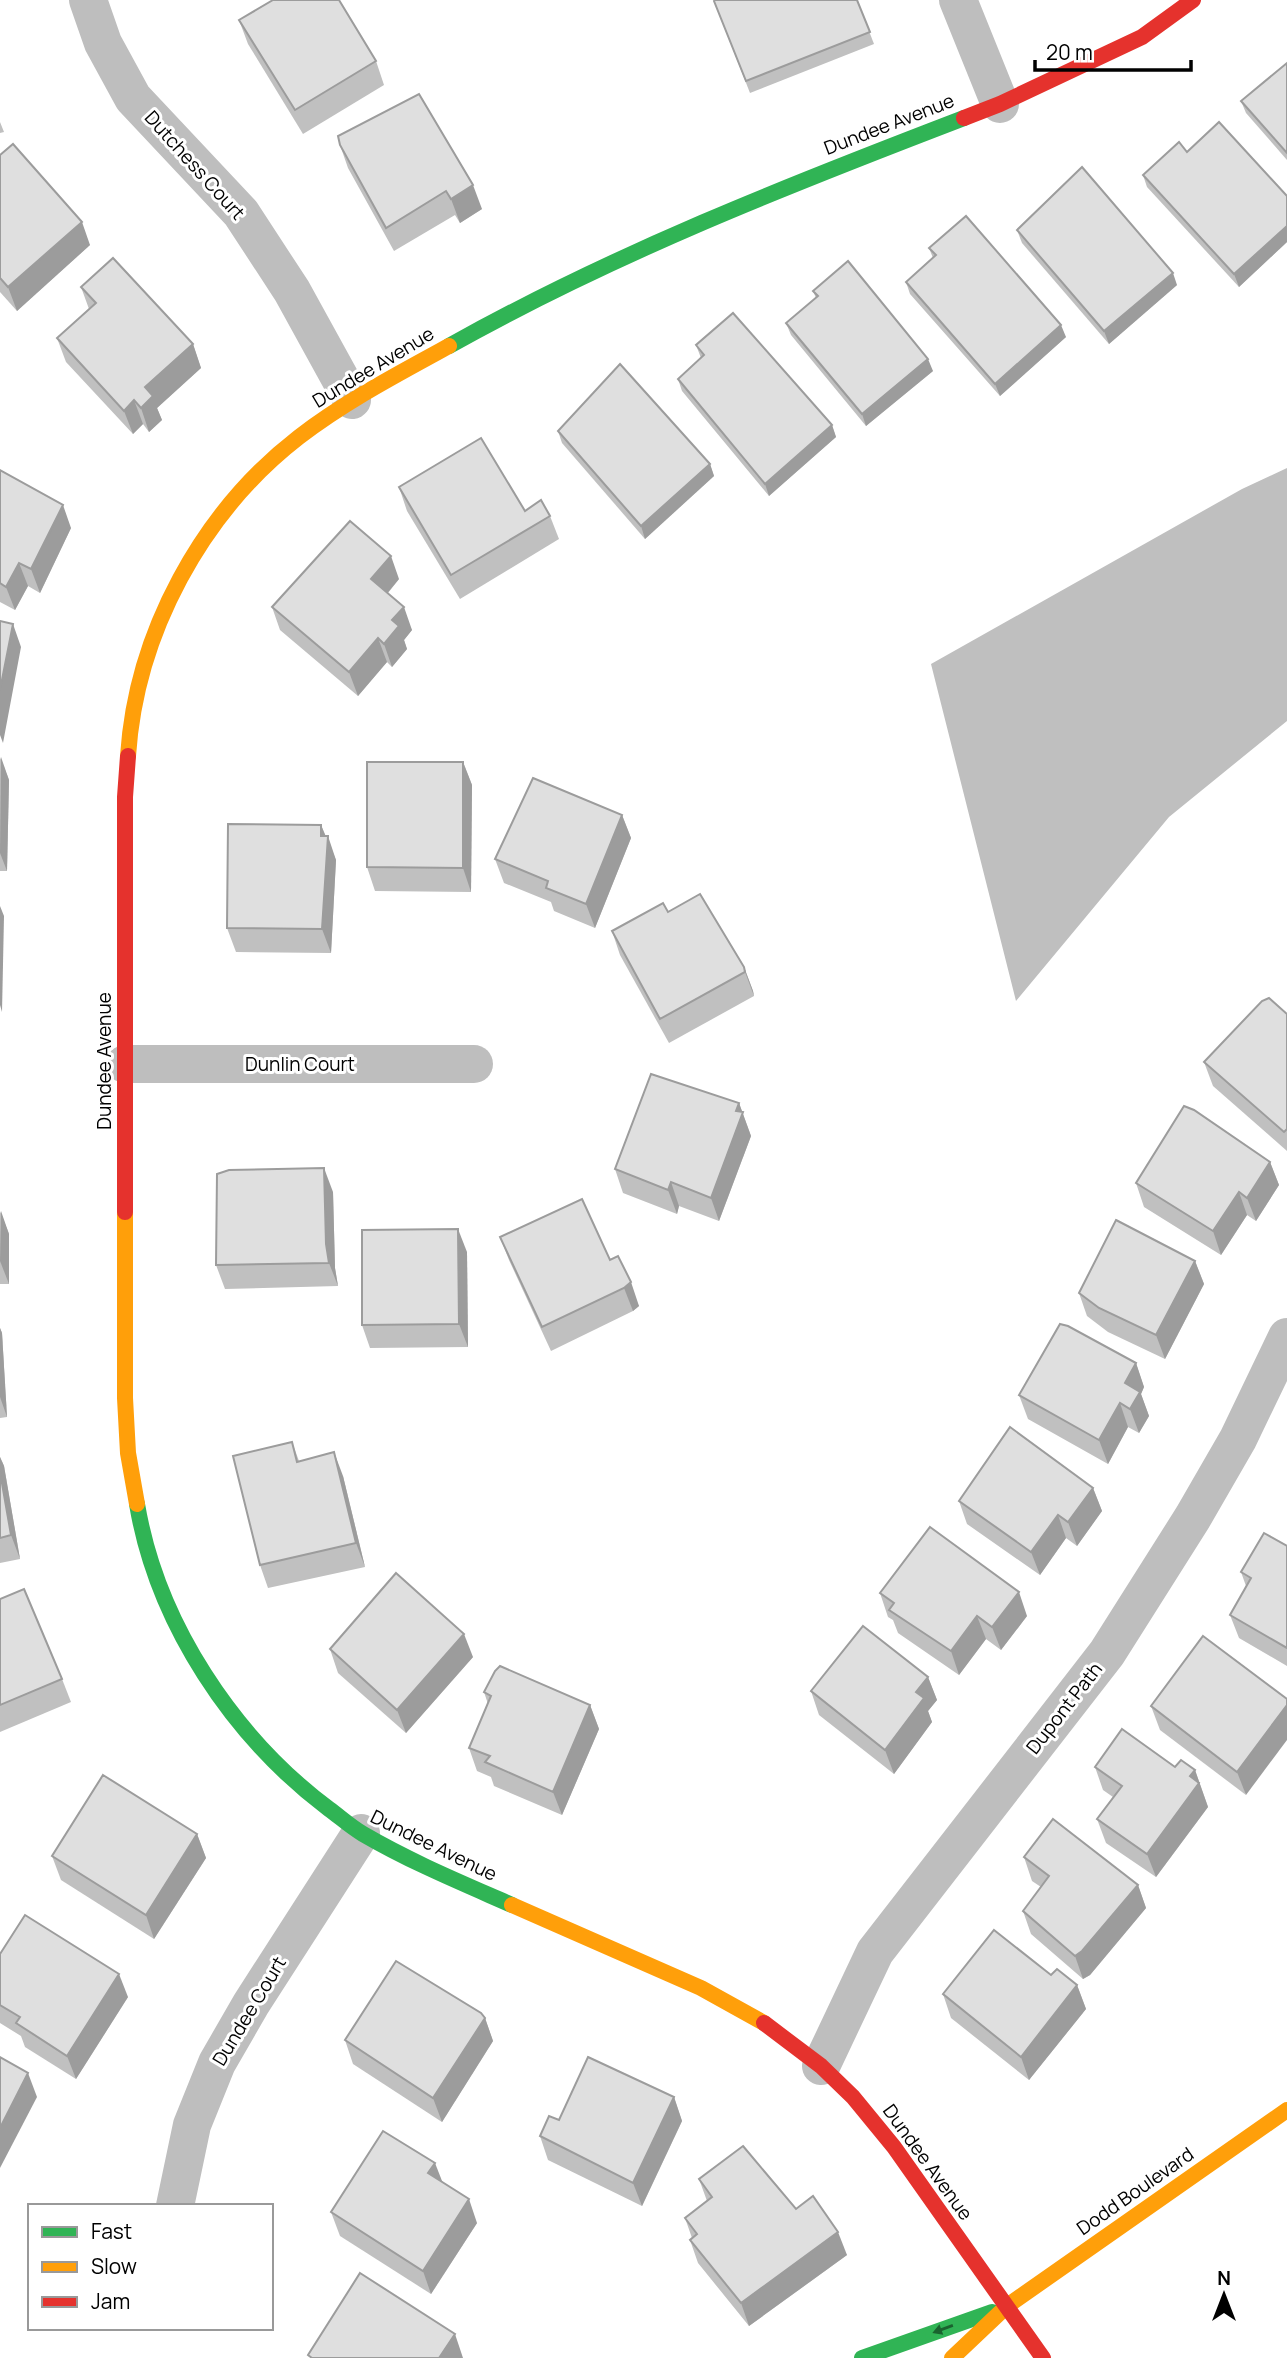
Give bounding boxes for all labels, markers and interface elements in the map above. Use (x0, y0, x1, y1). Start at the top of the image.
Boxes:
scale bar (1035, 28, 1191, 72)
text: 20 m (1046, 38, 1093, 66)
street label: Dundee Avenue (820, 87, 958, 161)
street label: Dutchess Court (139, 105, 251, 225)
street label: Dundee Avenue (307, 320, 439, 414)
street label: Dundee Avenue (91, 992, 117, 1130)
street label: Dunlin Court (245, 1051, 355, 1077)
street label: Dupont Path (1020, 1657, 1108, 1759)
street label: Dundee Avenue (366, 1803, 502, 1887)
street label: Dundee Court (206, 1952, 292, 2070)
street label: Dundee Avenue (877, 2099, 979, 2225)
street label: Dodd Boulevard (1071, 2141, 1199, 2241)
legend (28, 2204, 273, 2330)
text: Fast (91, 2217, 132, 2245)
text: Slow (91, 2252, 137, 2280)
north arrow (1189, 2260, 1259, 2330)
text: N (1217, 2265, 1231, 2291)
text: Jam (91, 2287, 130, 2315)
one-way arrow (932, 2324, 953, 2335)

